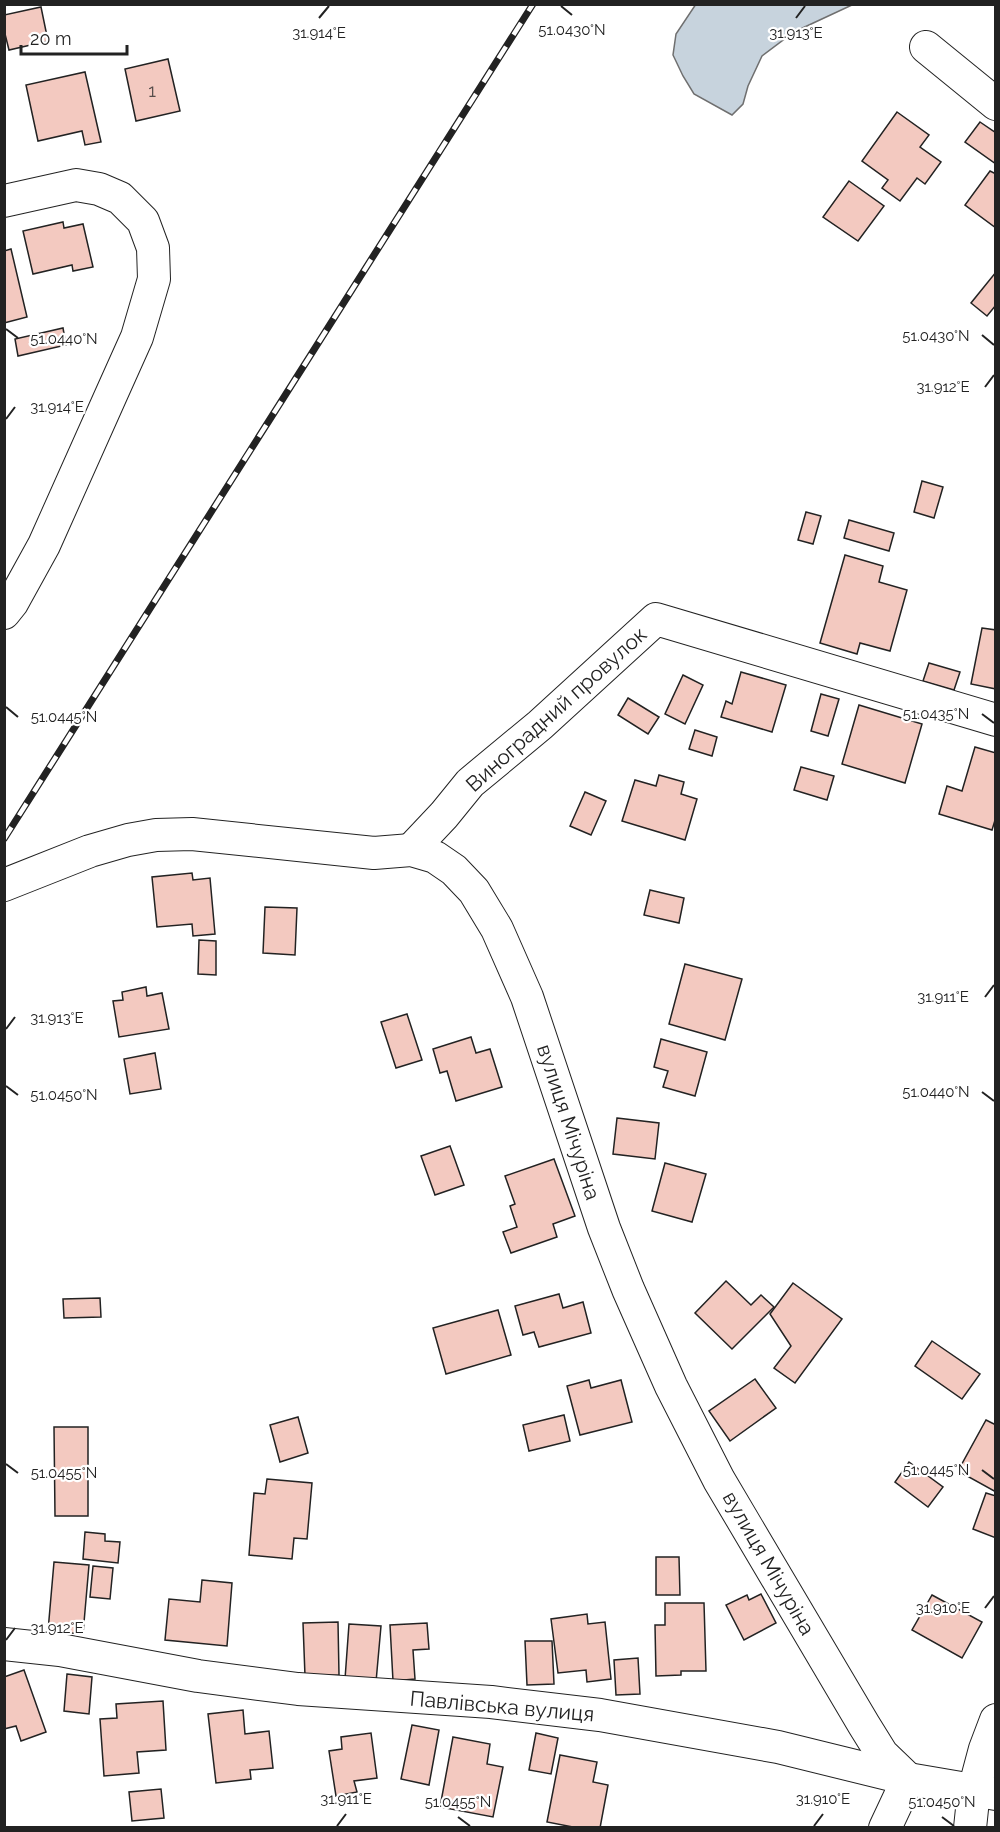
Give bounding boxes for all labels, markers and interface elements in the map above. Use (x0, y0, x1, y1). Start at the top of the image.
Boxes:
scale bar (21, 18, 128, 56)
text: 51.0430°N (538, 21, 606, 39)
text: 31.914°E (292, 24, 346, 42)
text: 31.913°E (769, 24, 823, 42)
text: 20 m (30, 28, 72, 49)
house number: 1 (148, 80, 156, 101)
text: 51.0430°N (902, 327, 970, 345)
text: 51.0440°N (30, 330, 98, 348)
text: 31.912°E (916, 378, 970, 396)
text: 31.914°E (30, 398, 84, 416)
street label: Виноградний провулок (461, 621, 651, 797)
text: 51.0435°N (903, 705, 969, 723)
text: 51.0445°N (31, 708, 97, 726)
text: 31.911°E (917, 988, 969, 1006)
text: 31.913°E (30, 1009, 84, 1027)
street label: вулиця Мічуріна (532, 1041, 606, 1203)
text: 51.0440°N (902, 1083, 970, 1101)
text: 51.0450°N (30, 1086, 98, 1104)
text: 51.0445°N (903, 1461, 969, 1479)
text: 51.0455°N (31, 1464, 97, 1482)
street label: вулиця Мічуріна (718, 1487, 820, 1639)
text: 31.910°E (916, 1599, 970, 1617)
text: 31.912°E (30, 1619, 84, 1637)
street label: Павлівська вулиця (409, 1685, 595, 1727)
text: 31.911°E (320, 1790, 372, 1808)
text: 31.910°E (796, 1790, 850, 1808)
text: 51.0455°N (425, 1793, 491, 1811)
text: 51.0450°N (908, 1793, 976, 1811)

